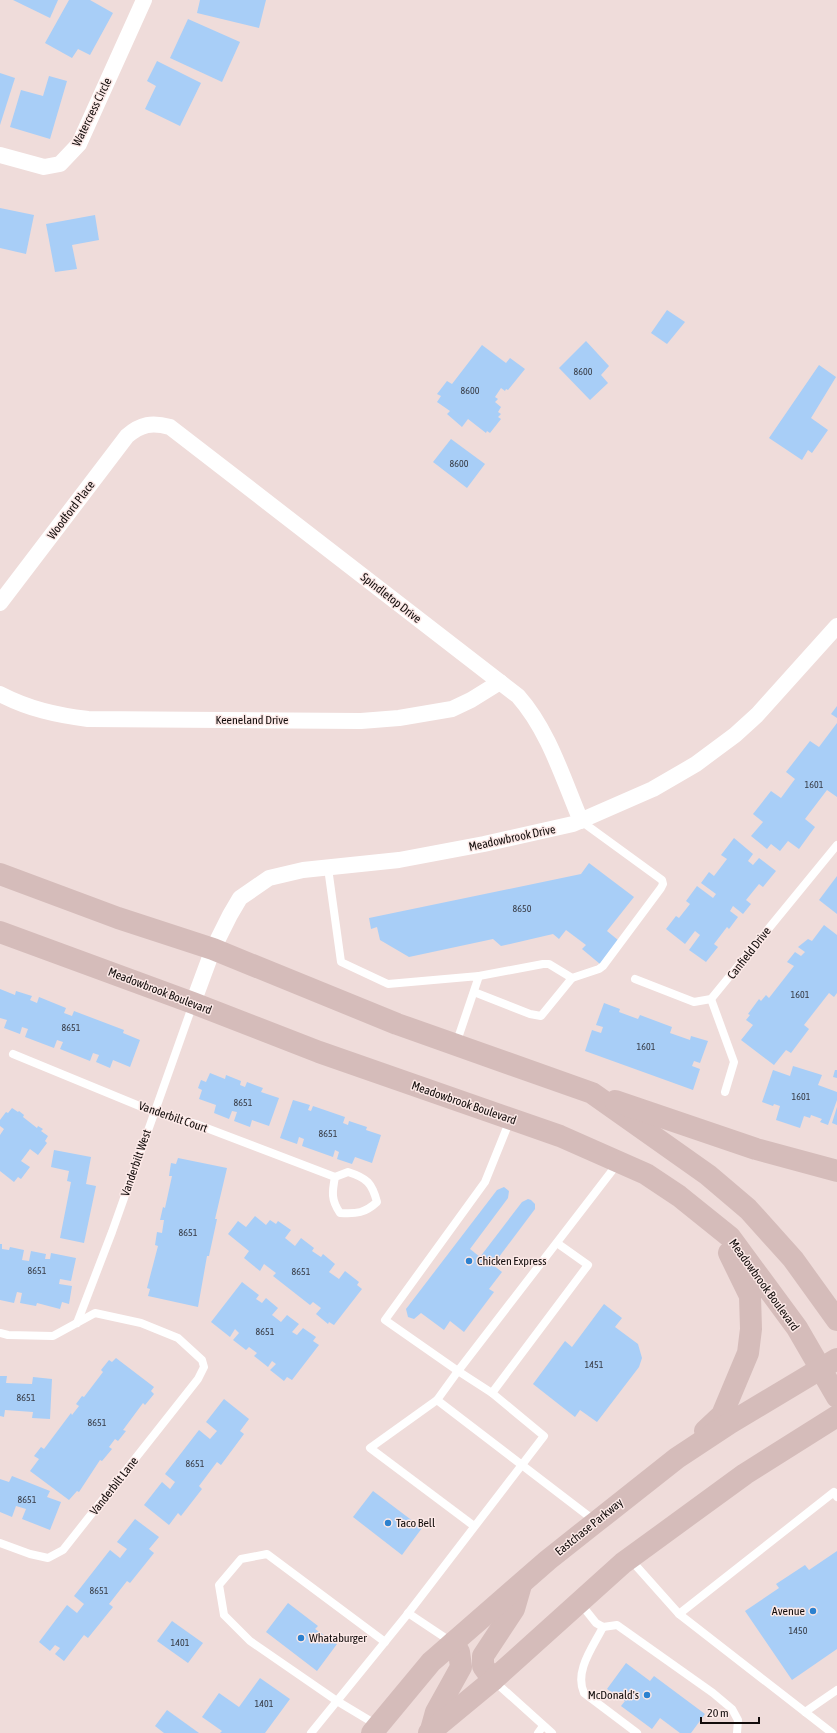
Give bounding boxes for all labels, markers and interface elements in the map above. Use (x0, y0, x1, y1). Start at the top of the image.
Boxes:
street label: Watercress Circle (69, 75, 115, 149)
house number: 8600 (574, 366, 593, 377)
house number: 8600 (461, 385, 480, 396)
house number: 8600 (450, 458, 469, 469)
street label: Woodford Place (44, 478, 98, 542)
street label: Spindletop Drive (358, 570, 424, 626)
street label: Keeneland Drive (216, 713, 288, 727)
house number: 1601 (805, 779, 824, 790)
street label: Meadowbrook Drive (467, 822, 557, 854)
house number: 8650 (513, 903, 532, 914)
street label: Canfield Drive (724, 924, 774, 982)
street label: Meadowbrook Boulevard (106, 965, 214, 1017)
house number: 1601 (791, 989, 810, 1000)
house number: 8651 (62, 1022, 81, 1033)
house number: 1601 (637, 1041, 656, 1052)
street label: Meadowbrook Boulevard (410, 1078, 518, 1128)
house number: 1601 (792, 1091, 811, 1102)
house number: 8651 (234, 1097, 253, 1108)
street label: Vanderbilt Court (137, 1099, 210, 1136)
street label: Vanderbilt West (118, 1127, 154, 1198)
house number: 8651 (319, 1128, 338, 1139)
house number: 8651 (179, 1227, 198, 1238)
street label: Meadowbrook Boulevard (726, 1236, 802, 1334)
place label: Chicken Express (477, 1254, 546, 1268)
marker: Chicken Express (464, 1256, 474, 1266)
house number: 8651 (28, 1265, 47, 1276)
house number: 8651 (292, 1266, 311, 1277)
house number: 8651 (256, 1326, 275, 1337)
house number: 1451 (585, 1359, 604, 1370)
house number: 8651 (17, 1392, 36, 1403)
house number: 8651 (88, 1417, 107, 1428)
street label: Vanderbilt Lane (87, 1454, 141, 1518)
house number: 8651 (186, 1458, 205, 1469)
house number: 8651 (18, 1494, 37, 1505)
street label: Eastchase Parkway (552, 1495, 626, 1559)
place label: Taco Bell (396, 1516, 436, 1530)
marker: Taco Bell (383, 1518, 393, 1528)
house number: 8651 (90, 1585, 109, 1596)
place label: Avenue (772, 1604, 805, 1618)
marker: Avenue (808, 1606, 818, 1616)
house number: 1450 (789, 1625, 808, 1636)
place label: Whataburger (309, 1631, 367, 1645)
marker: Whataburger (296, 1633, 306, 1643)
house number: 1401 (171, 1637, 190, 1648)
place label: McDonald's (588, 1688, 639, 1702)
marker: McDonald's (642, 1690, 652, 1700)
house number: 1401 (255, 1698, 274, 1709)
scale bar (701, 1699, 759, 1725)
text: 20 m (707, 1706, 729, 1720)

